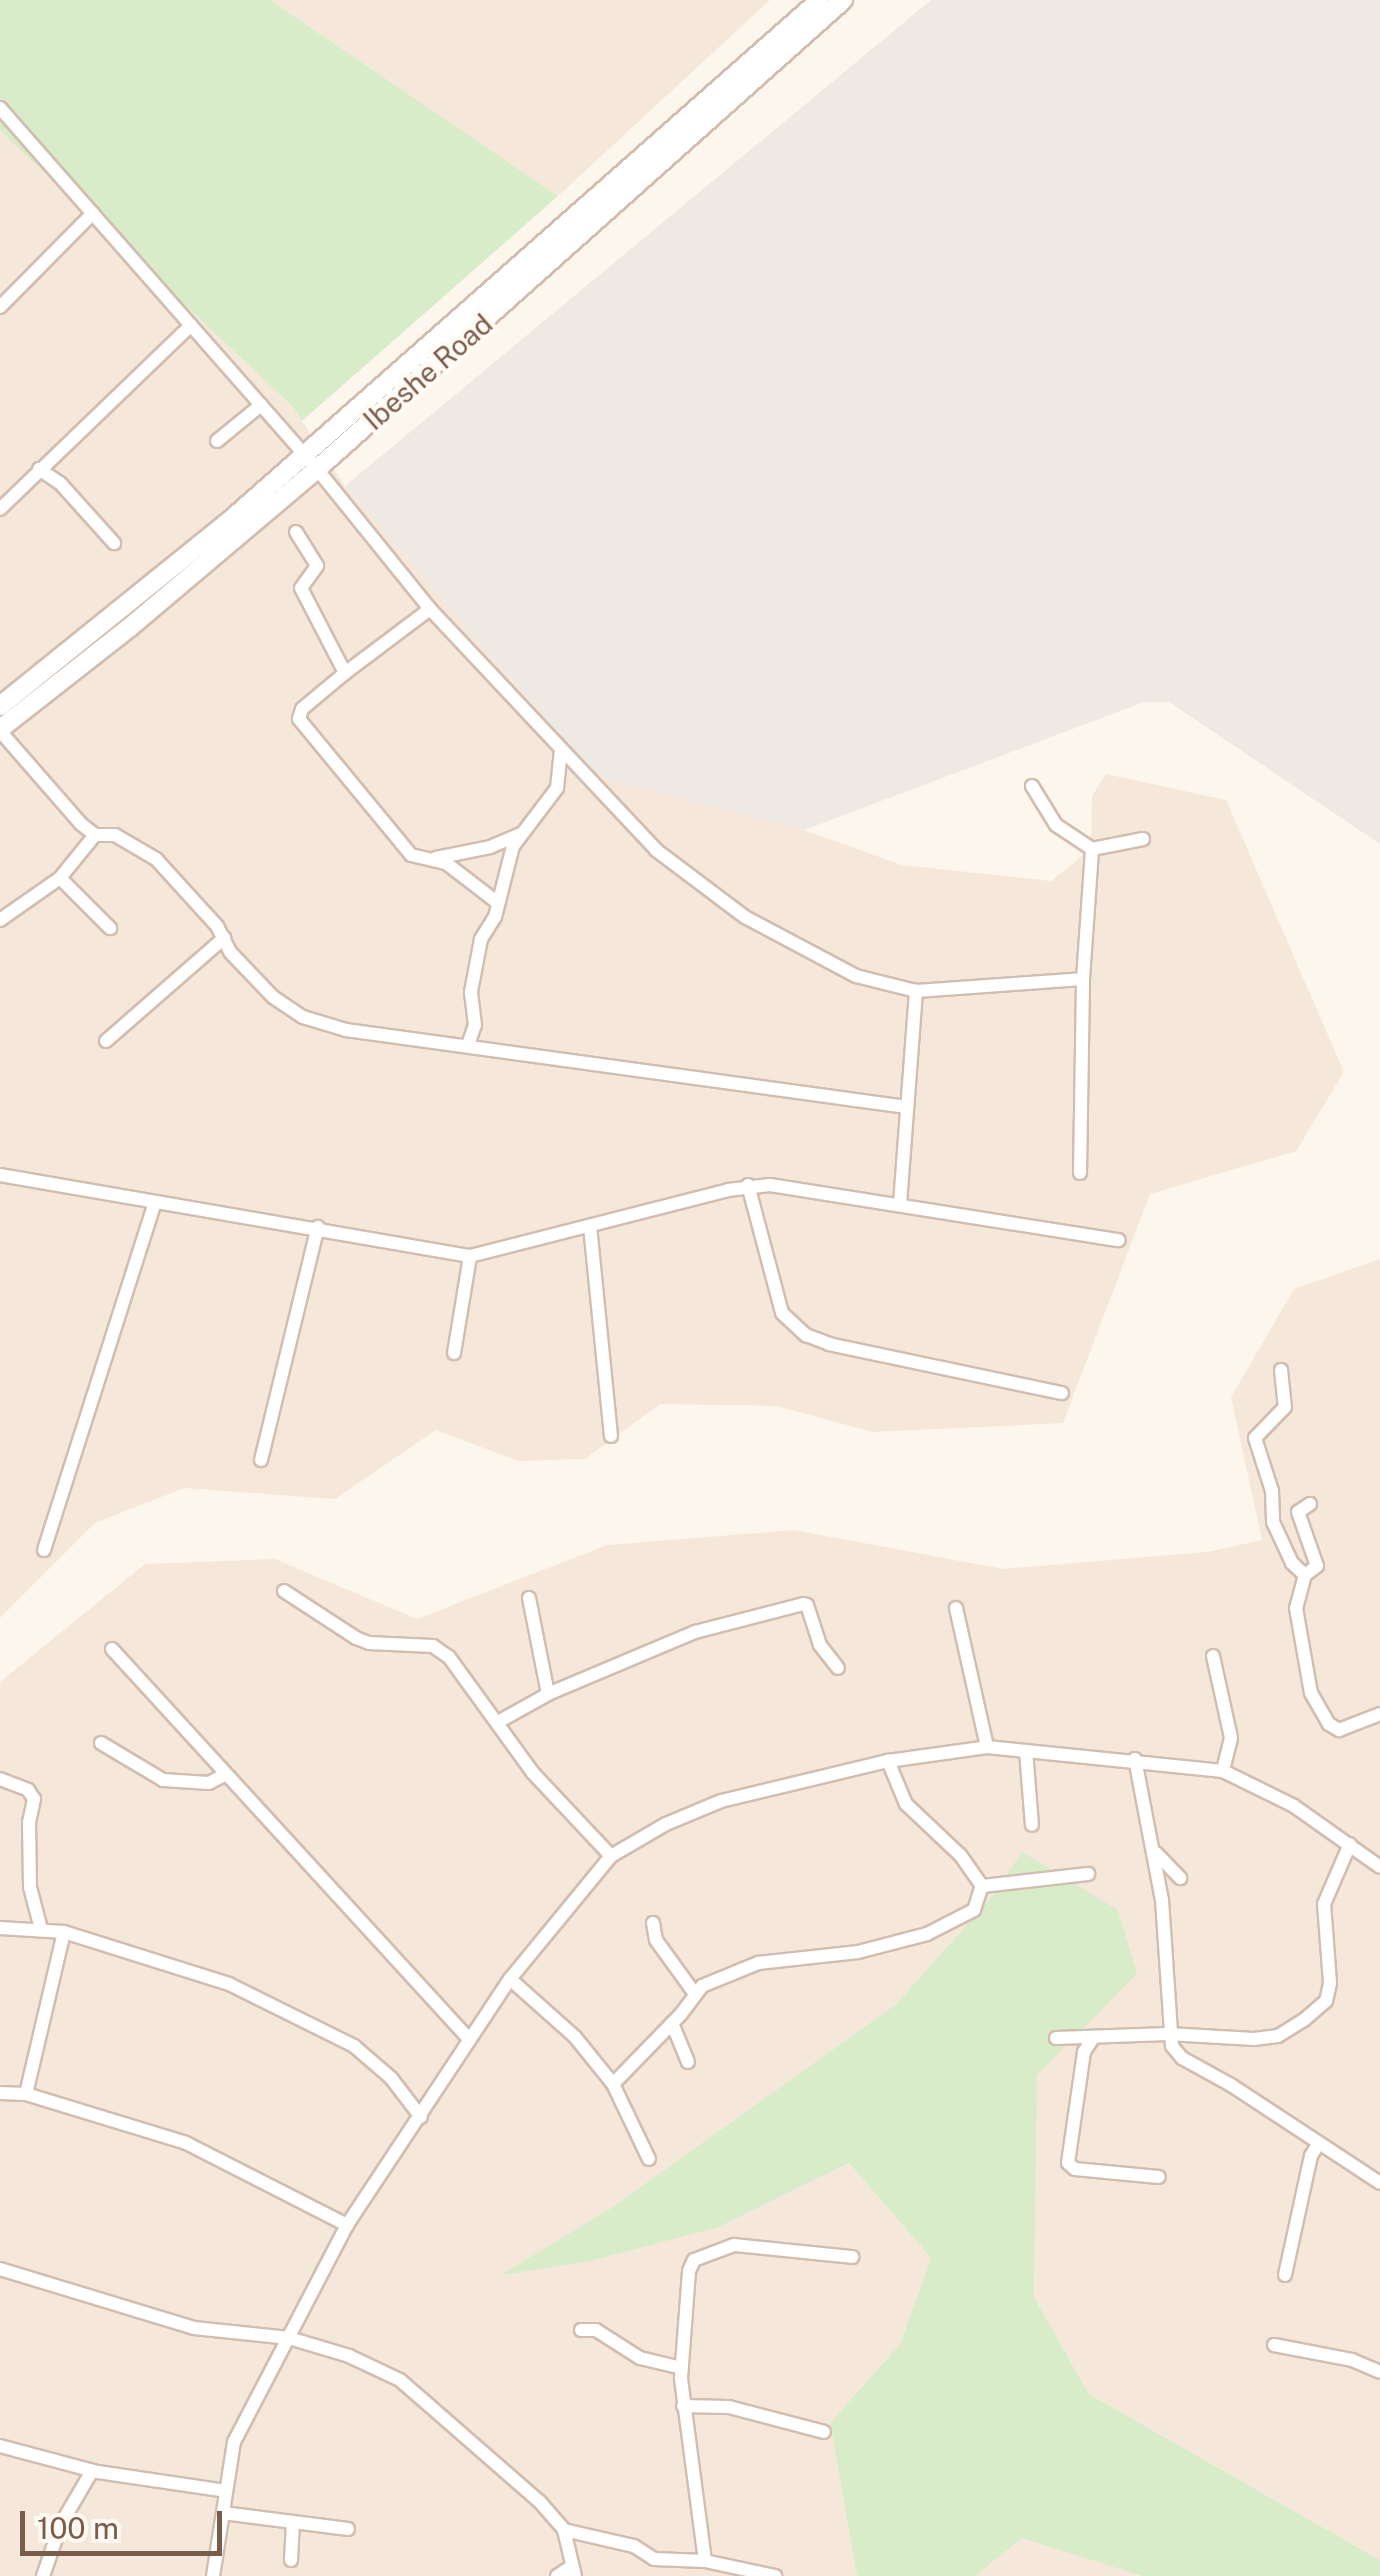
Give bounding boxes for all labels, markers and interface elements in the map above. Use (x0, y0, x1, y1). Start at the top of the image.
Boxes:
street label: Ibeshe Road (357, 307, 499, 437)
scale bar (25, 2491, 228, 2553)
text: 100 m (37, 2510, 119, 2546)

